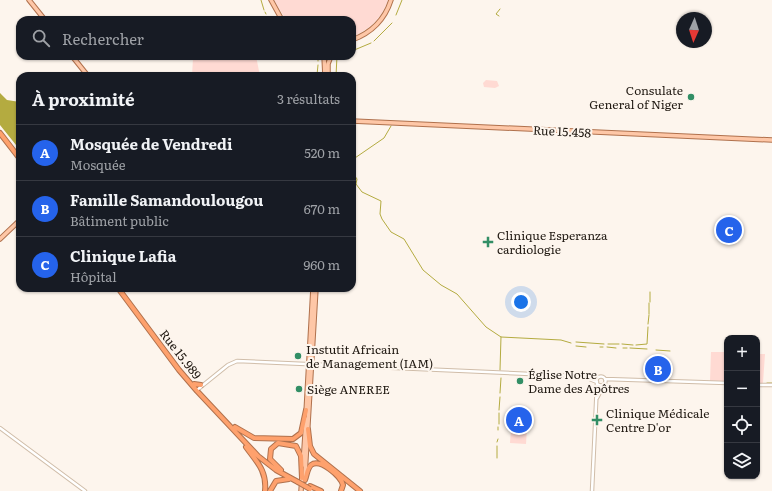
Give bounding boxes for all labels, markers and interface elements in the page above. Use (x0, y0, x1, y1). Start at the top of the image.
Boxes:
north arrow (676, 12, 712, 48)
search box (16, 16, 356, 60)
icon: search (30, 27, 52, 49)
text: Rechercher (62, 27, 144, 50)
place label: Consulate General of Niger (589, 81, 683, 113)
text: À proximité (32, 86, 135, 111)
text: 3 résultats (277, 89, 340, 108)
marker: Consulate General of Niger (686, 92, 696, 102)
street label: Rue 15.458 (532, 120, 592, 142)
text: Mosquée de Vendredi (70, 132, 232, 155)
text: A (40, 143, 50, 162)
text: 520 m (304, 143, 340, 162)
text: Mosquée (70, 155, 125, 174)
text: Famille Samandoulougou (70, 188, 263, 211)
text: B (41, 199, 49, 218)
text: 670 m (304, 199, 340, 218)
text: Bâtiment public (70, 211, 169, 230)
pin: C (716, 215, 742, 245)
place label: Clinique Esperanza cardiologie (497, 226, 608, 258)
marker: Clinique Esperanza cardiologie (482, 236, 494, 248)
text: Clinique Lafia (70, 244, 176, 267)
text: C (40, 255, 50, 274)
text: 960 m (303, 255, 340, 274)
text: Hôpital (70, 267, 117, 286)
your location (511, 292, 531, 312)
street label: Rue 15.989 (156, 325, 206, 383)
map controls (724, 335, 760, 479)
button: + (724, 335, 760, 371)
place label: Instutit Africain de Management (IAM) (306, 340, 433, 372)
marker: Instutit Africain de Management (IAM) (293, 351, 303, 361)
pin: B (645, 354, 671, 384)
place label: Église Notre Dame des Apôtres (528, 365, 630, 397)
button: − (724, 371, 760, 407)
marker: Église Notre Dame des Apôtres (515, 376, 525, 386)
place label: Siège ANEREE (307, 380, 390, 398)
marker: Siège ANEREE (294, 384, 304, 394)
place label: Clinique Médicale Centre D'or (606, 404, 710, 436)
pin: A (506, 405, 532, 435)
button: locate (724, 407, 760, 443)
marker: Clinique Médicale Centre D'or (591, 414, 603, 426)
button: layers (724, 443, 760, 479)

